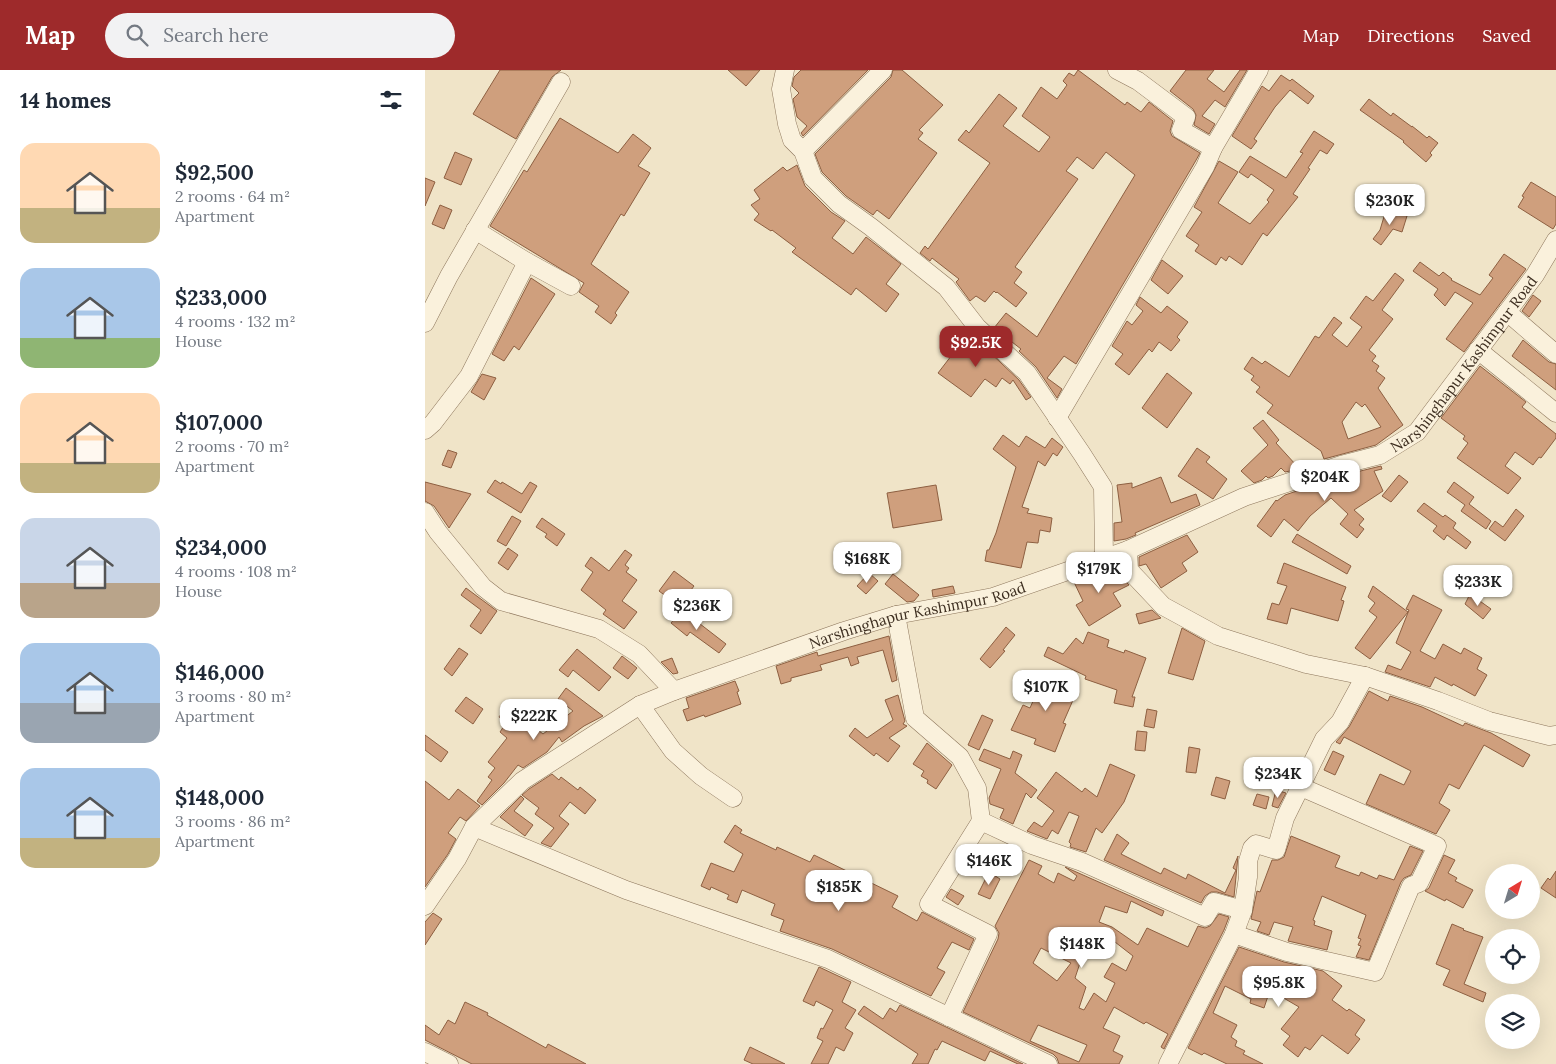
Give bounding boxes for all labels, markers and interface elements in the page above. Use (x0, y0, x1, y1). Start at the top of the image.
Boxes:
search box (105, 13, 455, 58)
text: Map (25, 20, 75, 51)
icon: search (123, 21, 151, 49)
text: Search here (163, 23, 269, 47)
text: Map (1303, 24, 1339, 47)
text: Directions (1367, 24, 1454, 47)
text: Saved (1482, 24, 1531, 47)
icon: filters (377, 86, 405, 114)
text: 14 homes (20, 87, 111, 114)
text: $92,500 (175, 159, 254, 186)
icon: home (60, 163, 120, 223)
pin: $230K (1355, 184, 1425, 226)
text: 2 rooms · 64 m² (175, 186, 290, 206)
text: $230K (1366, 190, 1414, 210)
text: Apartment (175, 206, 255, 226)
street label: Narshinghapur Kashimpur Road (1386, 272, 1541, 456)
text: $233,000 (175, 284, 267, 311)
icon: home (60, 288, 120, 348)
text: 4 rooms · 132 m² (175, 311, 296, 331)
pin: $92.5K (935, 326, 1017, 368)
text: House (175, 331, 222, 351)
text: $92.5K (951, 332, 1001, 352)
text: $107,000 (175, 409, 263, 436)
icon: home (60, 413, 120, 473)
text: 2 rooms · 70 m² (175, 436, 289, 456)
text: Apartment (175, 456, 255, 476)
pin: $204K (1290, 460, 1360, 502)
text: $204K (1301, 466, 1349, 486)
text: $234,000 (175, 534, 267, 561)
icon: home (60, 538, 120, 598)
pin: $168K (832, 542, 902, 584)
text: $168K (844, 548, 890, 568)
pin: $179K (1064, 552, 1134, 594)
text: $179K (1077, 558, 1121, 578)
text: 4 rooms · 108 m² (175, 561, 297, 581)
pin: $233K (1443, 564, 1513, 607)
text: $233K (1454, 571, 1502, 591)
street label: Narshinghapur Kashimpur Road (806, 577, 1028, 652)
text: House (175, 581, 222, 601)
pin: $236K (662, 588, 732, 631)
text: $236K (673, 595, 721, 615)
text: $146,000 (175, 659, 264, 686)
icon: home (60, 663, 120, 723)
pin: $107K (1011, 670, 1081, 712)
text: $107K (1024, 676, 1068, 696)
text: 3 rooms · 80 m² (175, 686, 291, 706)
pin: $222K (499, 698, 569, 741)
text: $222K (511, 705, 557, 725)
text: Apartment (175, 706, 255, 726)
pin: $234K (1243, 756, 1313, 799)
text: $234K (1254, 763, 1302, 783)
text: $148,000 (175, 784, 264, 811)
icon: home (60, 788, 120, 848)
text: 3 rooms · 86 m² (175, 811, 291, 831)
text: Apartment (175, 831, 255, 851)
pin: $146K (954, 844, 1024, 886)
text: $146K (966, 850, 1012, 870)
north arrow (1485, 864, 1540, 919)
map controls (1485, 864, 1540, 1049)
pin: $185K (804, 870, 874, 912)
text: $185K (816, 876, 862, 896)
pin: $148K (1047, 926, 1117, 969)
button: locate (1485, 929, 1540, 984)
text: $148K (1059, 933, 1105, 953)
pin: $95.8K (1238, 966, 1320, 1008)
text: $95.8K (1253, 972, 1305, 992)
button: layers (1485, 994, 1540, 1049)

